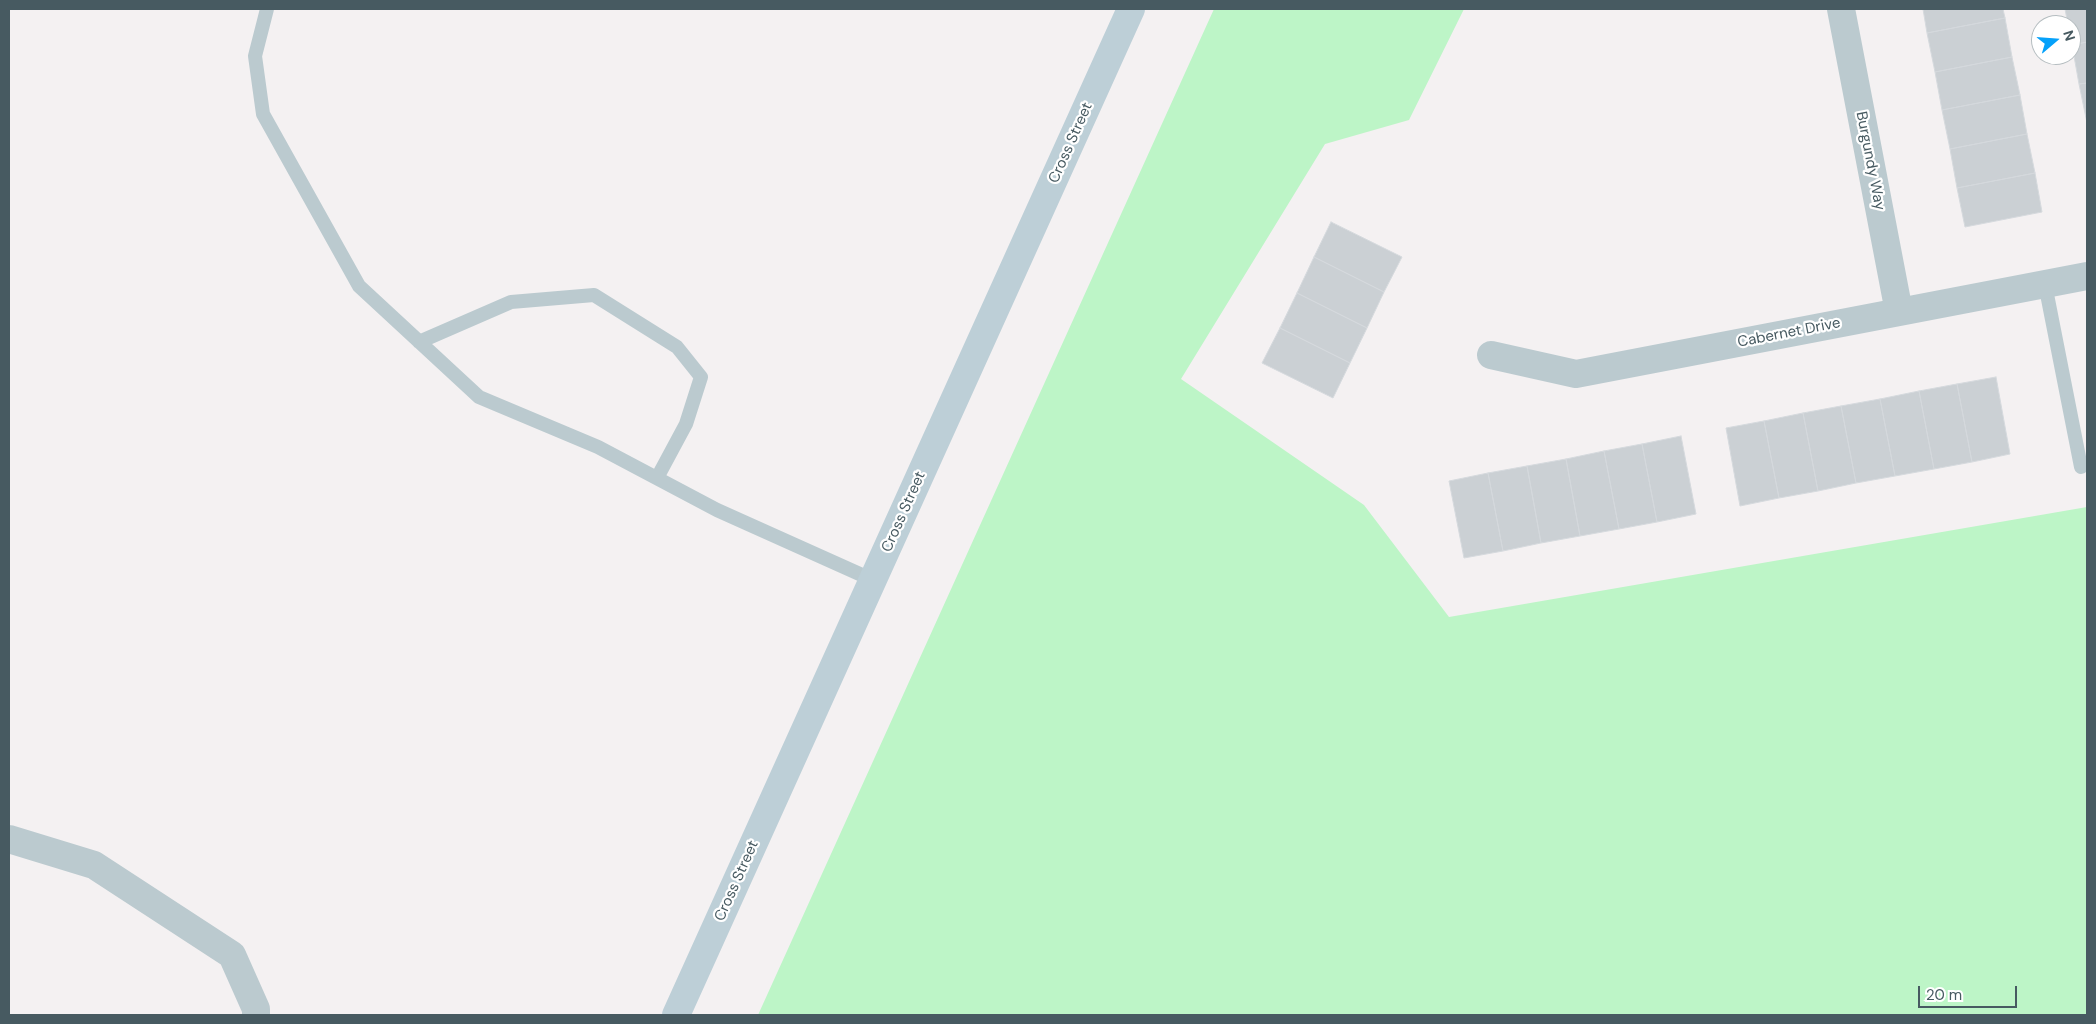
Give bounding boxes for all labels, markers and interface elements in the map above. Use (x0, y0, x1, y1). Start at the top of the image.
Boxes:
north arrow (2031, 15, 2081, 65)
text: N (2059, 28, 2079, 43)
street label: Cross Street (1045, 100, 1097, 186)
street label: Burgundy Way (1852, 110, 1888, 212)
street label: Cabernet Drive (1736, 314, 1842, 352)
street label: Cross Street (878, 469, 930, 555)
street label: Cross Street (711, 838, 763, 924)
scale bar (1921, 976, 2020, 1008)
text: 20 m (1926, 985, 1962, 1005)

